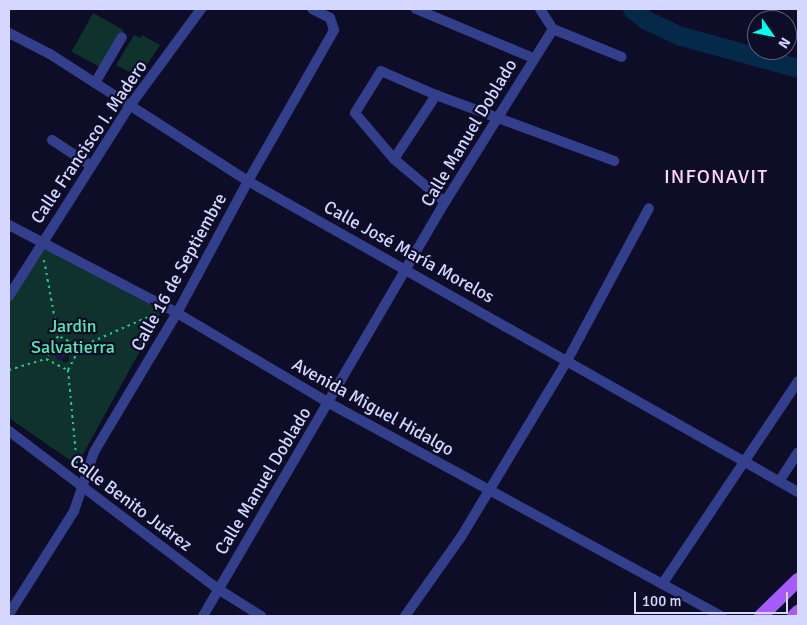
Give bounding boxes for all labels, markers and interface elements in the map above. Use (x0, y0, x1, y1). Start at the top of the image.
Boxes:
north arrow (747, 10, 797, 60)
text: N (774, 34, 794, 52)
street label: Calle Manuel Doblado (416, 55, 522, 211)
street label: Calle Francisco I. Madero (26, 56, 152, 228)
district label: INFONAVIT (663, 164, 769, 188)
street label: Calle 16 de Septiembre (127, 189, 231, 355)
street label: Calle José María Morelos (320, 196, 498, 308)
park label: Jardin Salvatierra (31, 316, 115, 358)
street label: Avenida Miguel Hidalgo (288, 354, 458, 460)
street label: Calle Manuel Doblado (210, 403, 316, 559)
street label: Calle Benito Juárez (66, 450, 196, 556)
scale bar (637, 582, 791, 614)
text: 100 m (642, 592, 682, 610)

